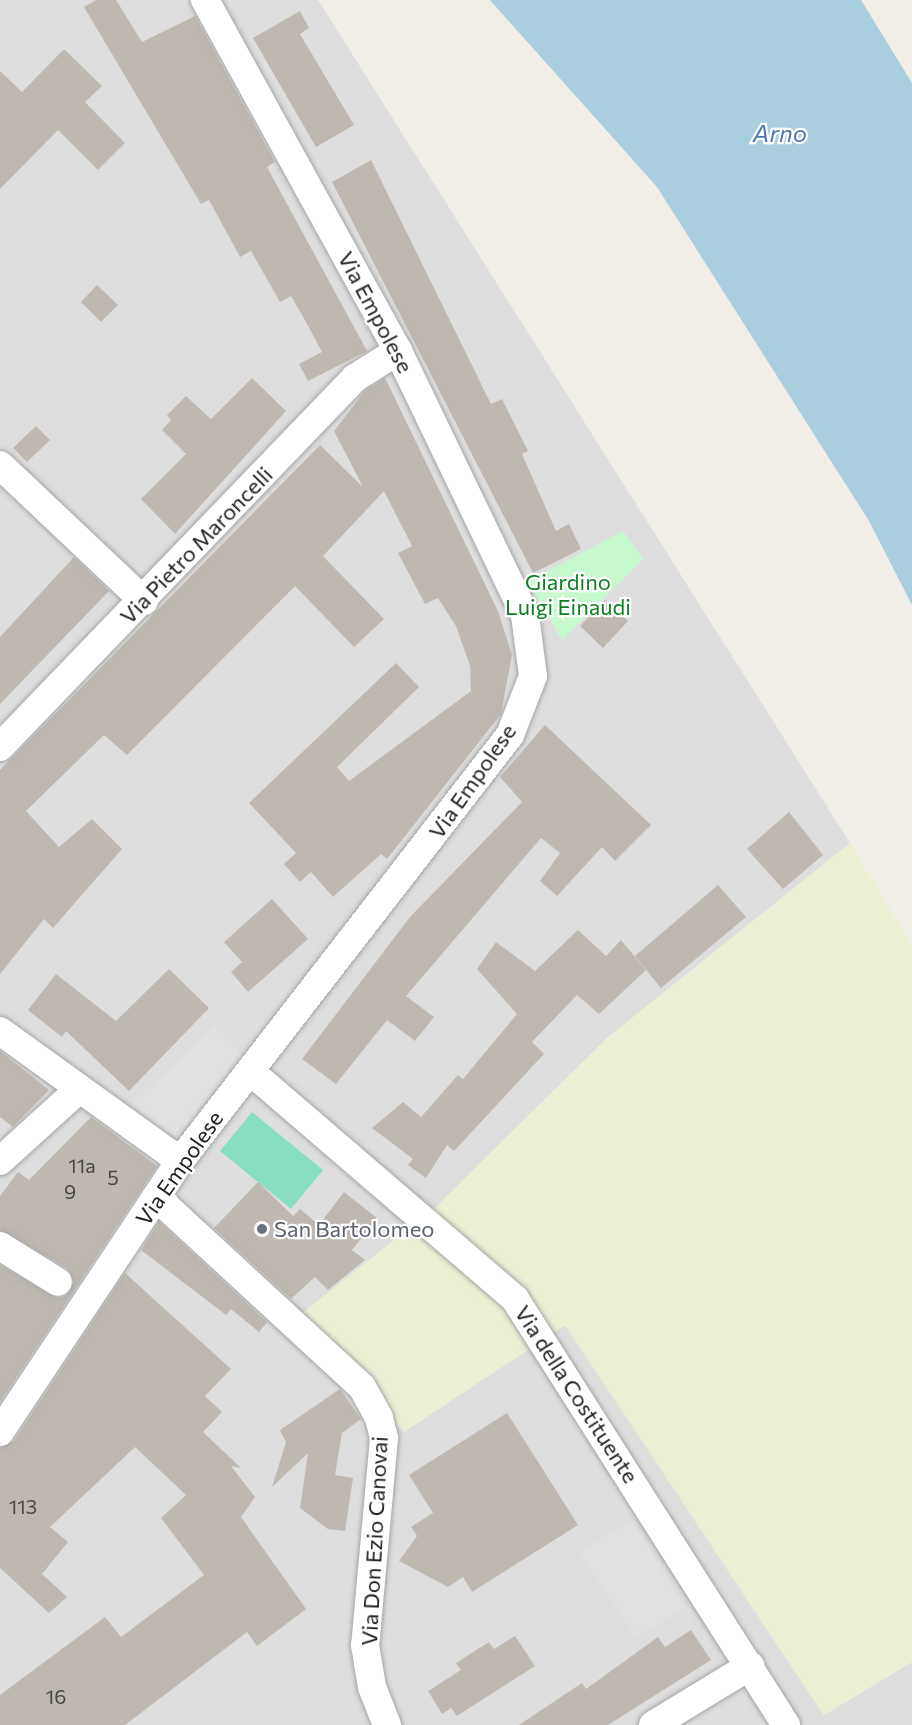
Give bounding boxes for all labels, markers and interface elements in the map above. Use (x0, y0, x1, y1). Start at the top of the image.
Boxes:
water label: Arno (753, 119, 807, 147)
street label: Via Empolese (333, 247, 419, 377)
street label: Via Pietro Maroncelli (114, 461, 278, 629)
park label: Giardino Luigi Einaudi (505, 568, 631, 620)
street label: Via Empolese (423, 719, 521, 843)
street label: Via Empolese (130, 1106, 228, 1230)
house number: 11a (68, 1153, 96, 1177)
house number: 5 (107, 1165, 119, 1189)
house number: 9 (64, 1179, 76, 1203)
place label: San Bartolomeo (274, 1216, 434, 1242)
marker: San Bartolomeo (255, 1222, 269, 1236)
street label: Via della Costituente (510, 1300, 644, 1488)
street label: Via Don Ezio Canovai (355, 1436, 393, 1646)
house number: 113 (9, 1494, 37, 1518)
house number: 16 (46, 1684, 66, 1708)

